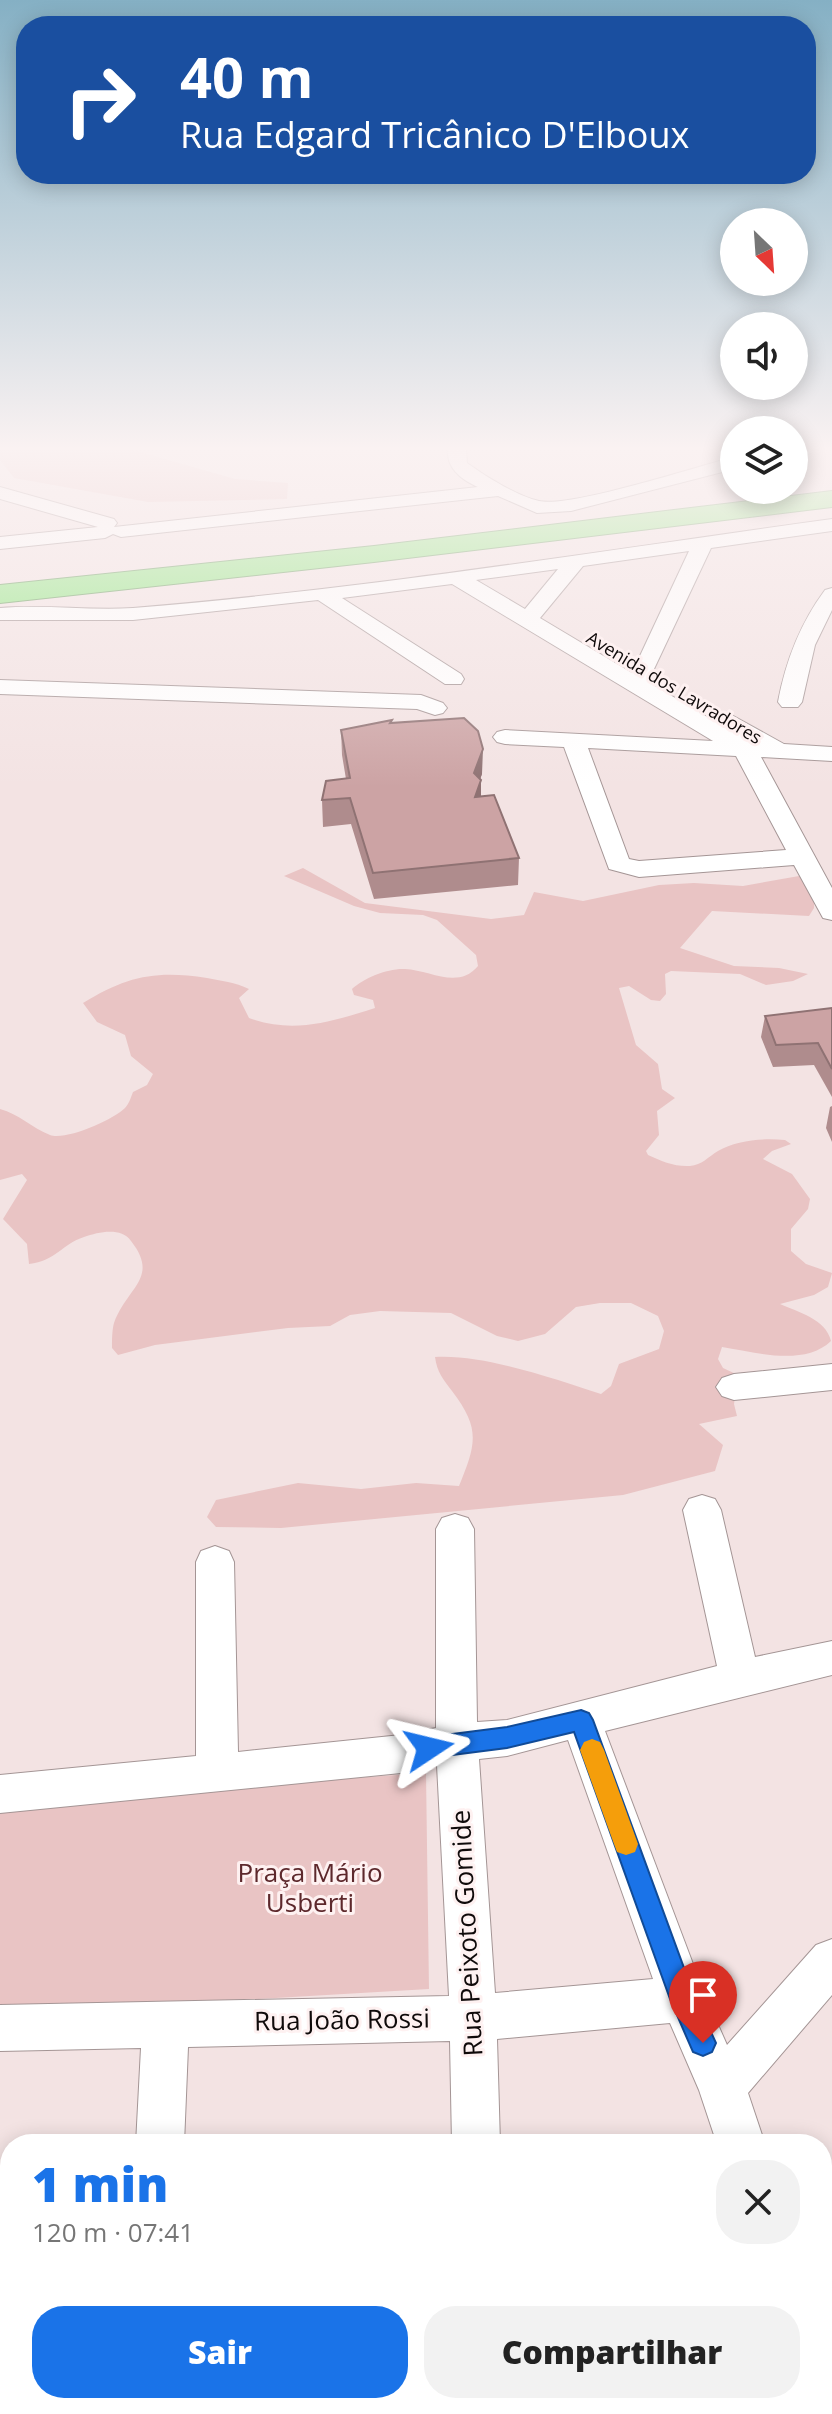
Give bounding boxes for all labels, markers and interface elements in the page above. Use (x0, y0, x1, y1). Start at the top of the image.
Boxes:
text: 40 m (180, 38, 314, 114)
icon: right (48, 48, 152, 152)
text: Rua Edgard Tricânico D'Elboux (180, 110, 689, 159)
north arrow (720, 208, 808, 296)
map controls (720, 208, 808, 504)
button: sound (720, 312, 808, 400)
button: layers (720, 416, 808, 504)
street label: Avenida dos Lavradores (582, 625, 767, 749)
position arrow (387, 1706, 471, 1790)
street label: Rua Peixoto Gomide (442, 1809, 490, 2057)
park label: Praça Mário Usberti (237, 1854, 383, 1920)
pin (669, 1961, 737, 2043)
icon: arrive (681, 1973, 725, 2017)
street label: Rua João Rossi (254, 1999, 430, 2039)
text: 1 min (32, 2151, 168, 2216)
button: close (716, 2160, 800, 2244)
text: 120 m · 07:41 (32, 2214, 194, 2250)
button: Sair (32, 2306, 408, 2398)
button: Compartilhar (424, 2306, 800, 2398)

